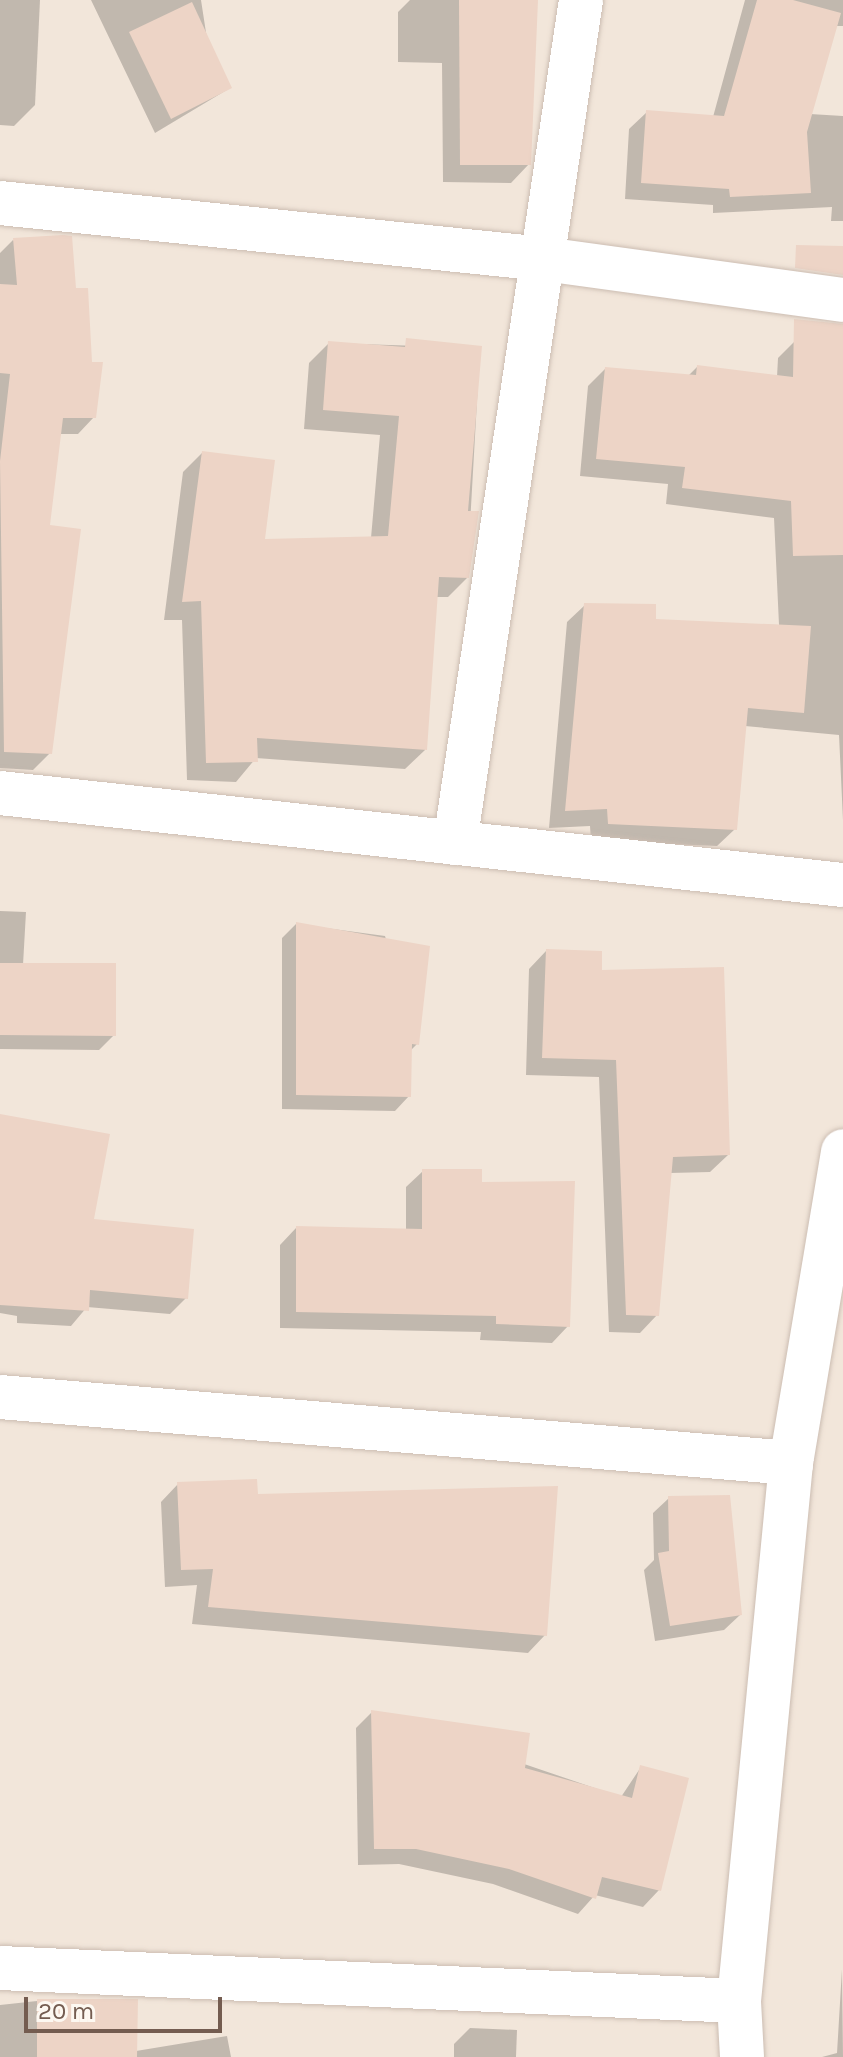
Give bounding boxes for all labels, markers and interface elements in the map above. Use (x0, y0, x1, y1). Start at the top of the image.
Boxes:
scale bar (28, 1981, 226, 2031)
text: 20 m (38, 1997, 94, 2025)

